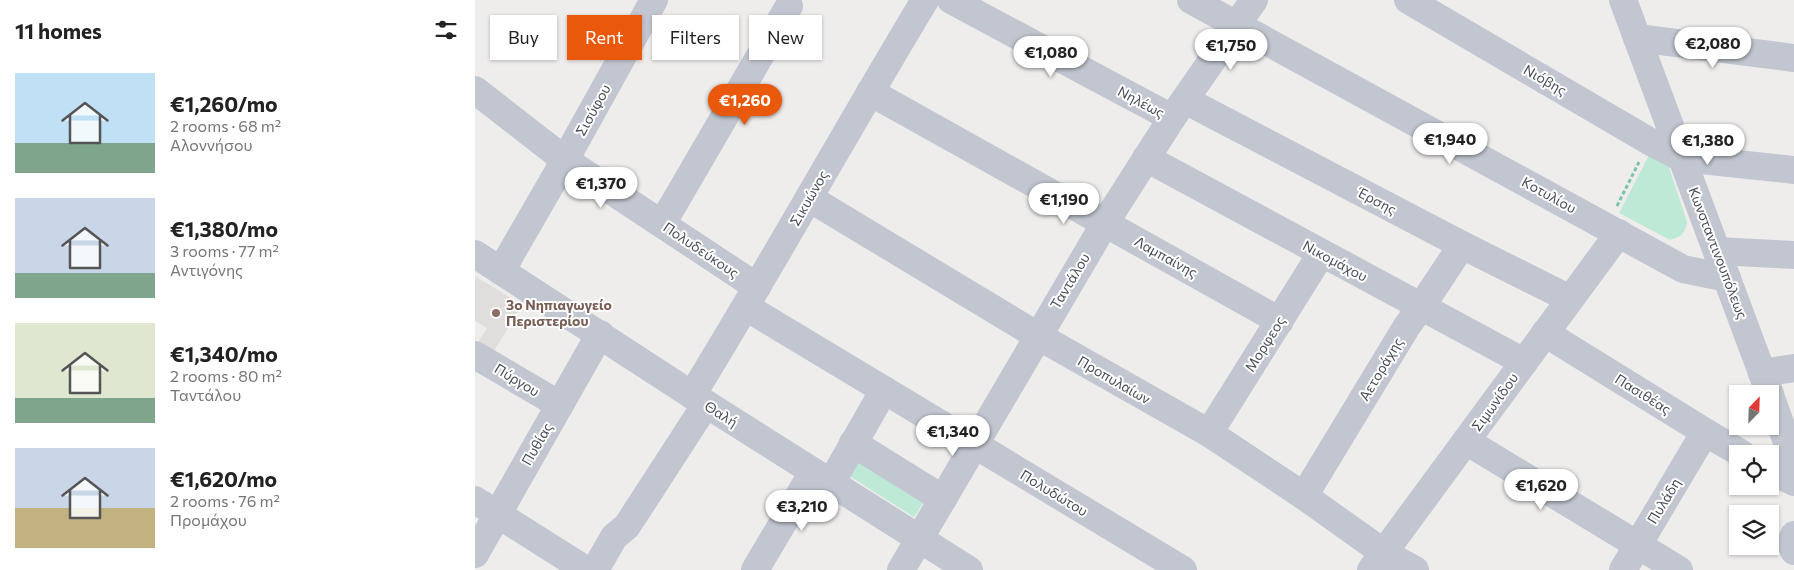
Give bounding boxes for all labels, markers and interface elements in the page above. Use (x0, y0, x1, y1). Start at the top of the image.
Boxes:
chip: Buy (490, 15, 557, 60)
chip: Rent (567, 15, 642, 60)
chip: Filters (652, 15, 739, 60)
chip: New (749, 15, 822, 60)
icon: filters (432, 16, 460, 44)
text: 11 homes (15, 18, 102, 43)
pin: €2,080 (1672, 27, 1754, 69)
pin: €1,750 (1190, 28, 1272, 71)
text: €2,080 (1685, 33, 1741, 52)
text: €1,750 (1206, 35, 1257, 54)
pin: €1,080 (1010, 36, 1092, 78)
text: €1,080 (1024, 42, 1078, 61)
street label: Νιόβης (1521, 61, 1570, 99)
street label: Σισύφου (571, 81, 614, 139)
street label: Νηλέως (1115, 82, 1168, 121)
pin: €1,260 (704, 84, 786, 126)
text: €1,260 (719, 90, 771, 109)
text: €1,260/mo (170, 91, 278, 116)
icon: home (55, 93, 115, 153)
text: 2 rooms · 68 m² (170, 116, 281, 135)
pin: €1,940 (1409, 122, 1491, 165)
pin: €1,380 (1667, 124, 1749, 166)
text: €1,940 (1424, 129, 1476, 148)
text: €1,380 (1682, 130, 1734, 149)
text: Αλοννήσου (170, 135, 252, 154)
pin: €1,370 (560, 166, 642, 209)
street label: Σικυώνος (786, 167, 831, 229)
text: €1,370 (576, 173, 627, 192)
street label: Κοτυλίου (1519, 173, 1579, 216)
pin: €1,190 (1023, 182, 1105, 225)
street label: Έρσης (1353, 182, 1399, 218)
street label: Κωνσταντινουπόλεως (1685, 185, 1751, 321)
text: €1,190 (1039, 189, 1089, 208)
text: €1,380/mo (170, 216, 278, 241)
icon: home (55, 218, 115, 278)
street label: Πολυδεύκους (660, 218, 742, 281)
street label: Λαμπαίνης (1132, 232, 1201, 281)
street label: Νικομάχου (1300, 236, 1371, 285)
text: 3 rooms · 77 m² (170, 241, 279, 260)
street label: Ταντάλου (1046, 250, 1093, 312)
text: Αντιγόνης (170, 260, 243, 279)
place label: 3ο Νηπιαγωγείο Περιστερίου (506, 296, 612, 329)
marker: 3ο Νηπιαγωγείο Περιστερίου (490, 307, 502, 319)
street label: Μορφεος (1241, 313, 1288, 375)
street label: Αετοράχης (1355, 334, 1406, 403)
text: €1,340/mo (170, 341, 278, 366)
icon: home (55, 343, 115, 403)
street label: Προπυλαίων (1075, 352, 1154, 407)
street label: Πύργου (492, 360, 543, 400)
text: 2 rooms · 80 m² (170, 366, 282, 385)
street label: Σιμωνίδου (1468, 369, 1521, 434)
street label: Πασιθέας (1612, 370, 1674, 417)
text: Ταντάλου (170, 385, 241, 404)
north arrow (1729, 385, 1779, 435)
map controls (1729, 385, 1779, 555)
street label: Θαλή (702, 397, 741, 430)
pin: €1,340 (912, 414, 994, 457)
street label: Πυθίας (518, 419, 556, 468)
text: €1,340 (927, 421, 979, 440)
button: locate (1729, 445, 1779, 495)
text: €1,620/mo (170, 466, 277, 491)
street label: Πολυδώτου (1017, 466, 1091, 519)
icon: home (55, 468, 115, 528)
pin: €1,620 (1500, 468, 1582, 511)
text: €1,620 (1515, 475, 1567, 494)
street label: Πυλάδη (1643, 475, 1684, 527)
pin: €3,210 (761, 490, 843, 532)
text: 2 rooms · 76 m² (170, 491, 280, 510)
text: €3,210 (776, 496, 828, 515)
button: layers (1729, 505, 1779, 555)
text: Προμάχου (170, 510, 247, 529)

